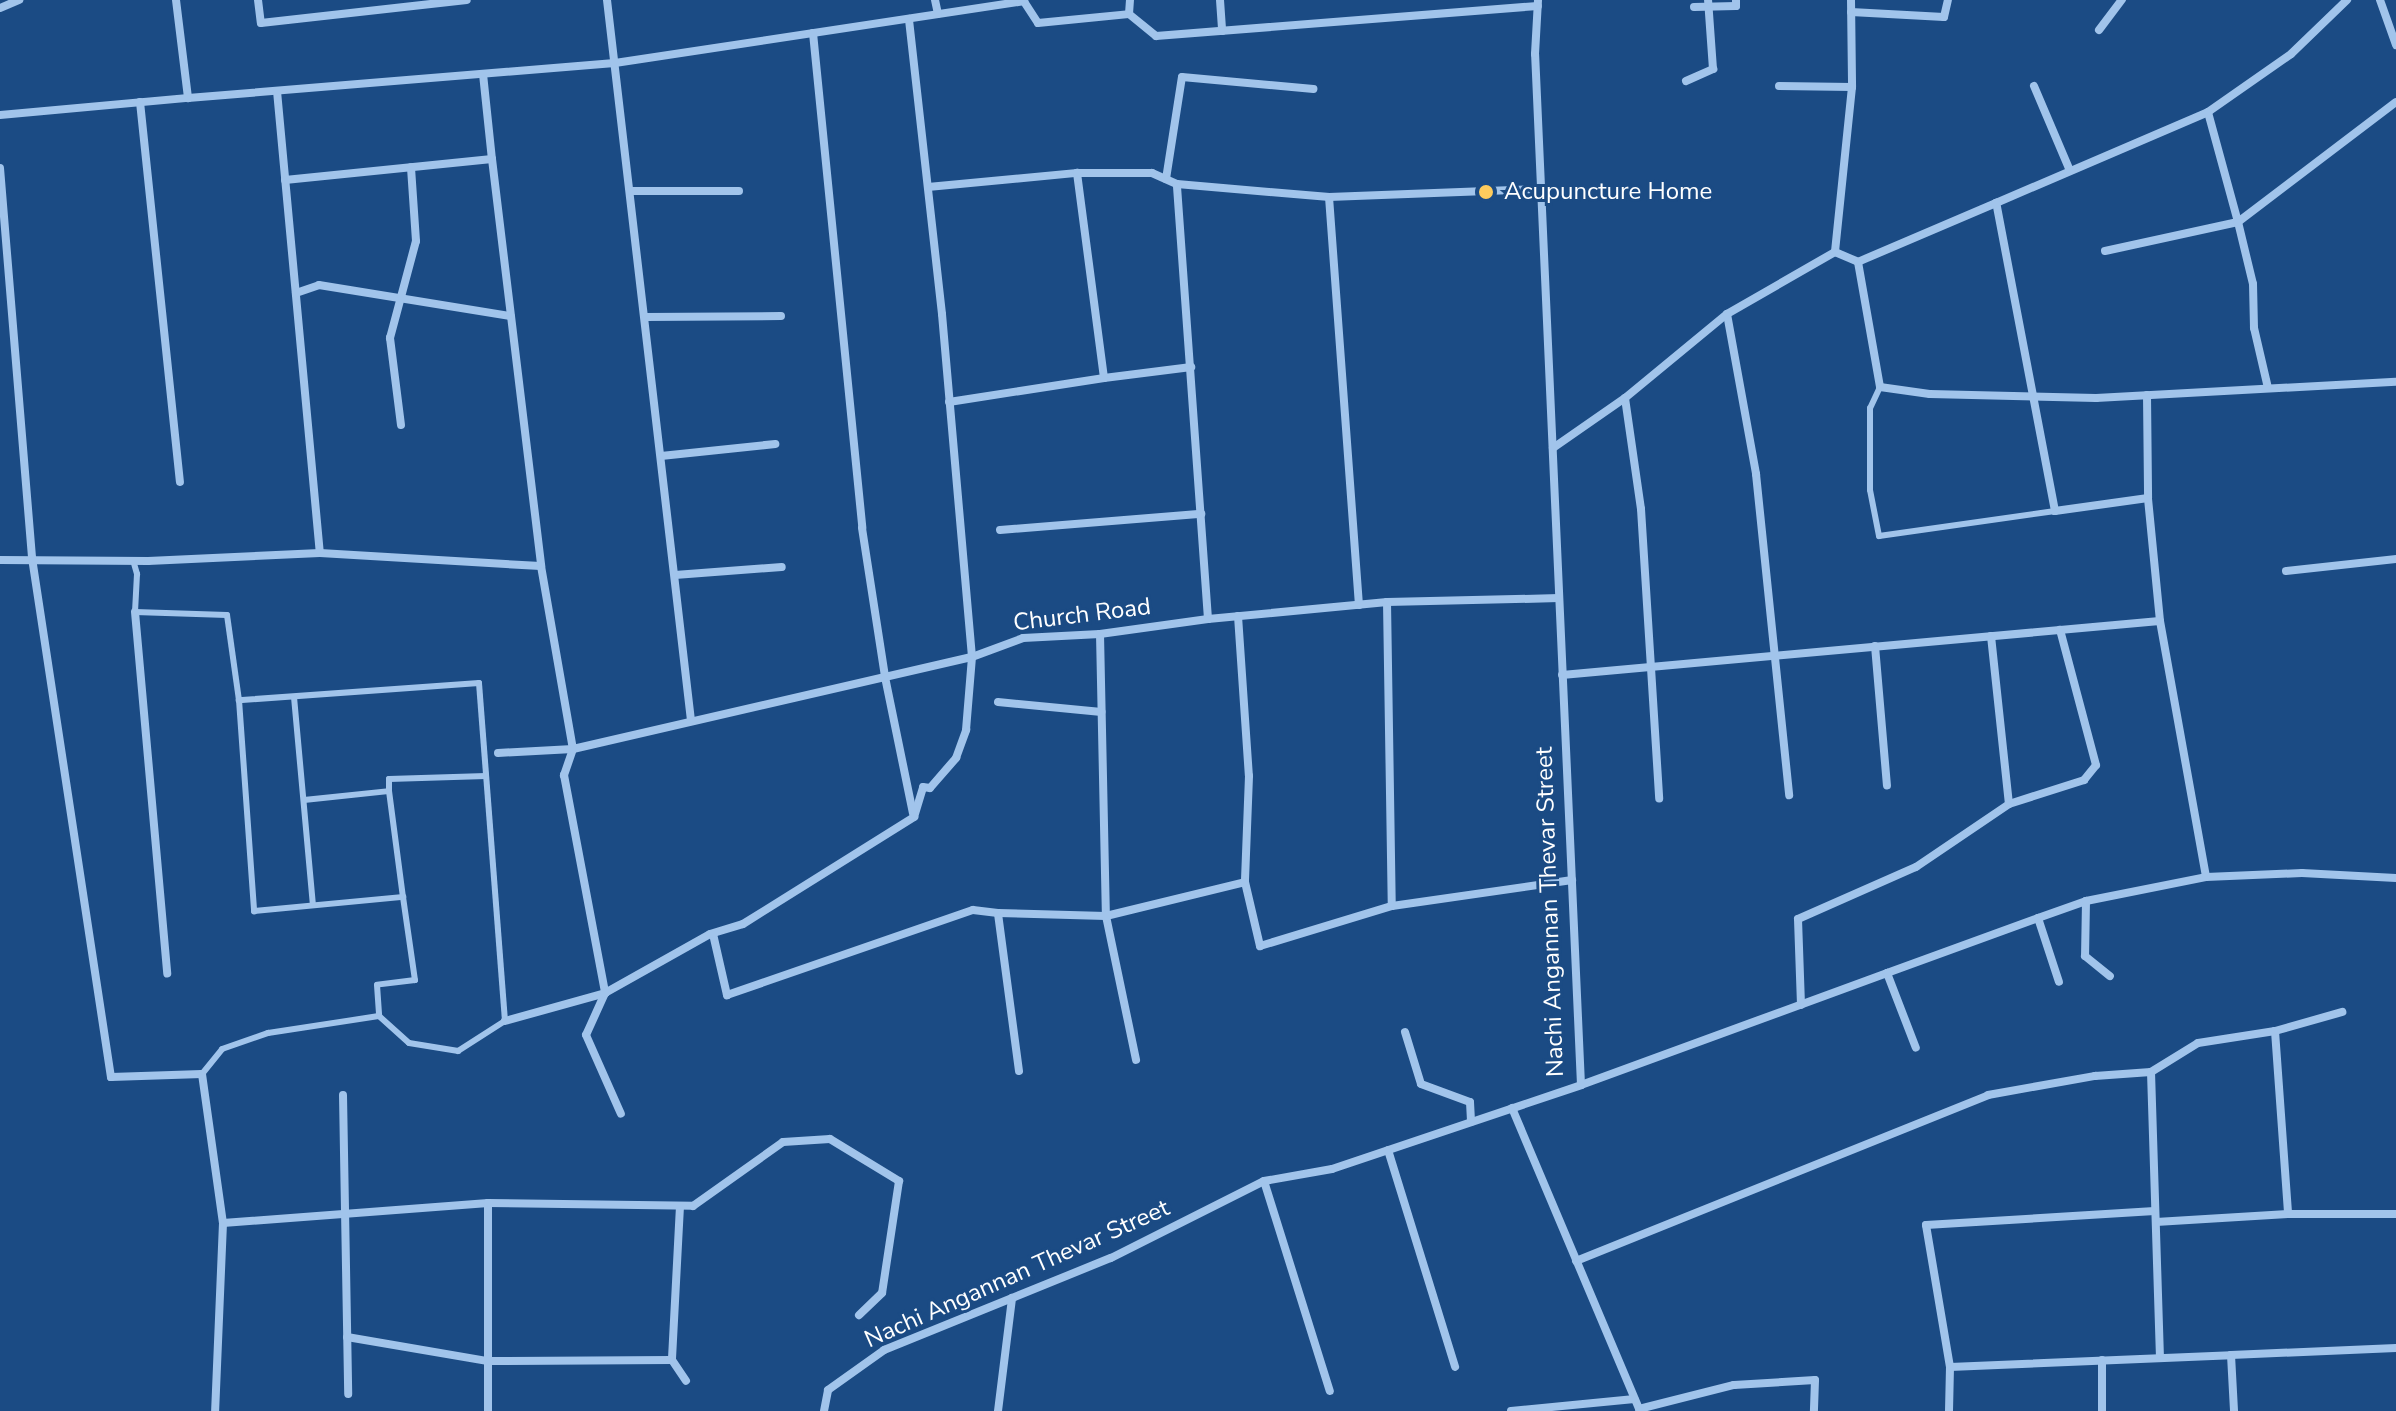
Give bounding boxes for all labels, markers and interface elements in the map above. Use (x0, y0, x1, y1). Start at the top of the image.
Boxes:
place label: Acupuncture Home (1504, 178, 1712, 206)
marker: Acupuncture Home (1475, 181, 1497, 203)
street label: Church Road (1012, 592, 1152, 638)
street label: Nachi Angannan Thevar Street (1530, 746, 1570, 1078)
street label: Nachi Angannan Thevar Street (860, 1194, 1174, 1354)

